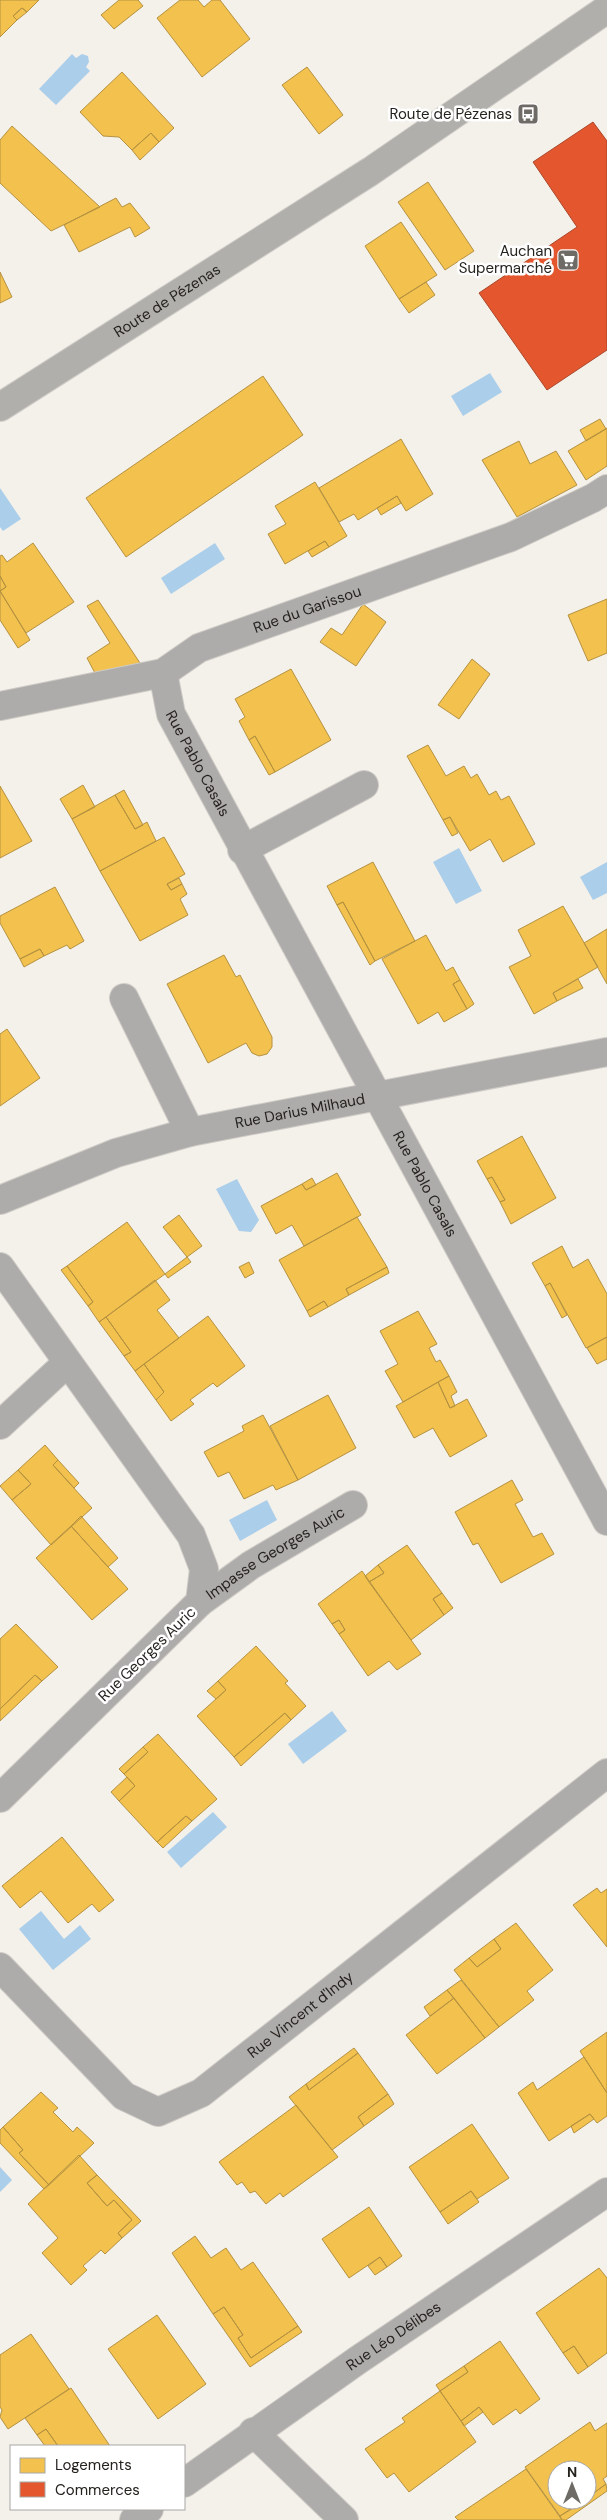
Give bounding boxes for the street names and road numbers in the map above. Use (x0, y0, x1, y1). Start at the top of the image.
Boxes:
street label: Route de Pézenas (110, 259, 224, 342)
street label: Rue du Garissou (250, 581, 364, 638)
street label: Rue Pablo Casals (161, 707, 235, 820)
street label: Rue Darius Milhaud (233, 1089, 367, 1133)
street label: Rue Pablo Casals (388, 1127, 462, 1241)
street label: Impasse Georges Auric (202, 1502, 349, 1604)
street label: Rue Georges Auric (94, 1602, 200, 1706)
street label: Rue Vincent d'Indy (243, 1966, 358, 2063)
street label: Rue Léo Délibes (342, 2297, 445, 2375)

